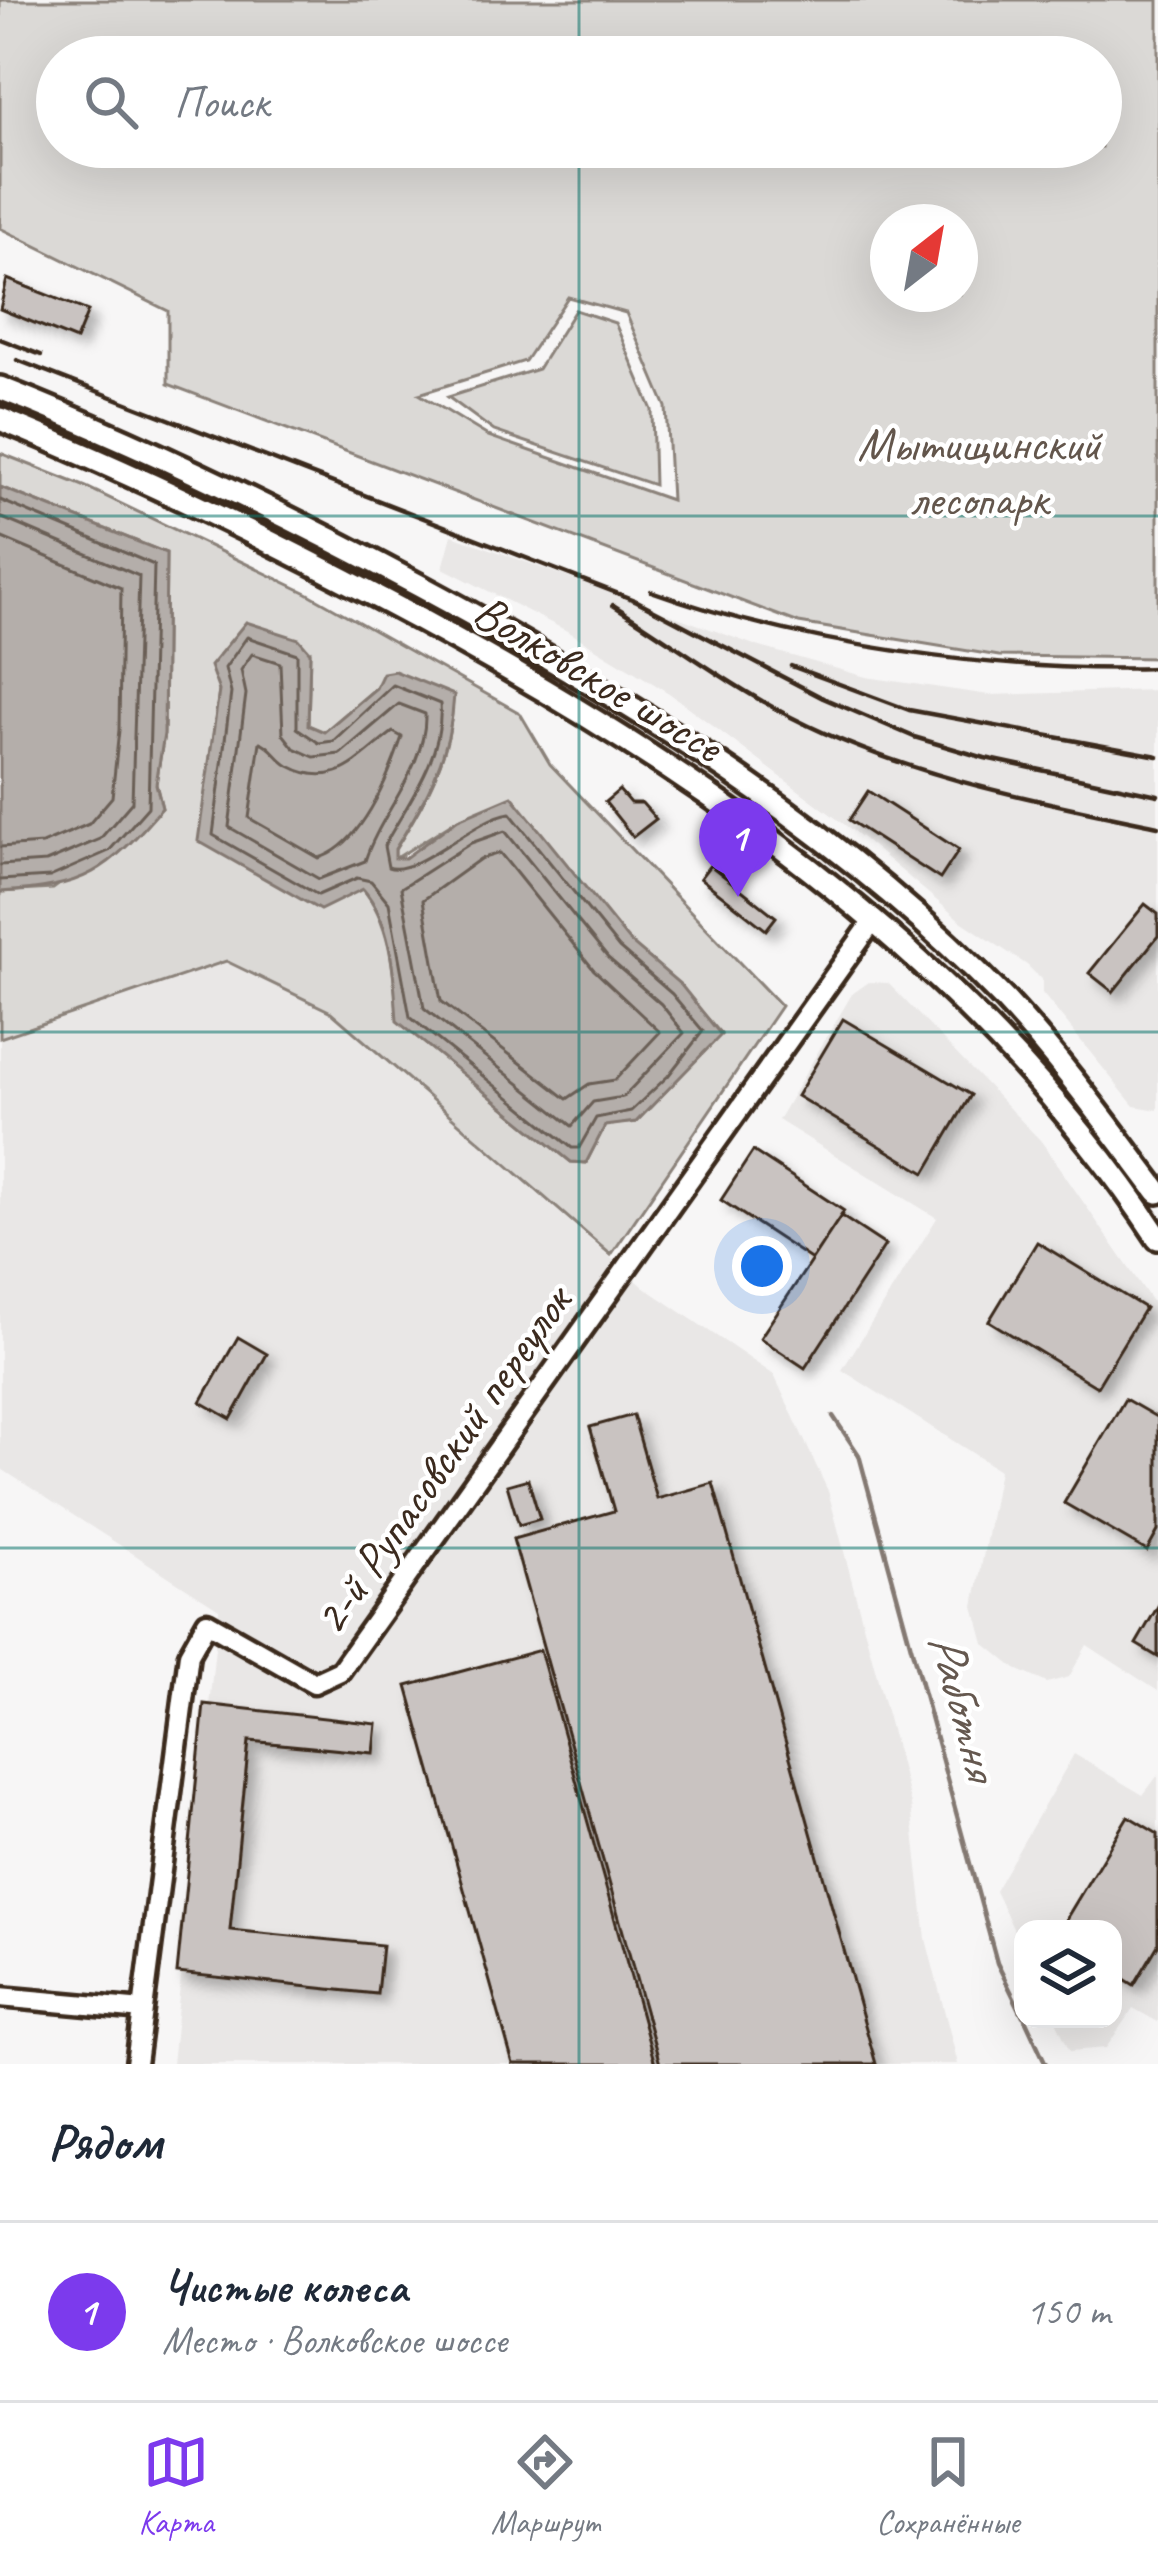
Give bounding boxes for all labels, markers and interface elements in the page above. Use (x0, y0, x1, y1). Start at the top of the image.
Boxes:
search box (36, 36, 1122, 168)
icon: search (78, 69, 144, 135)
text: Поиск (174, 74, 269, 131)
north arrow (870, 204, 978, 312)
park label: Мытищинский лесопарк (857, 414, 1104, 529)
street label: Волковское шоссе (463, 580, 736, 777)
pin: 1 (699, 798, 777, 897)
your location (732, 1236, 792, 1296)
street label: 2-й Рупасовский переулок (300, 1271, 587, 1645)
water label: Работня (914, 1626, 1016, 1792)
map controls (1014, 1920, 1122, 2028)
button: layers (1014, 1920, 1122, 2028)
text: Рядом (48, 2110, 162, 2174)
text: Чистые колеса (162, 2259, 407, 2316)
text: 1 (78, 2287, 96, 2336)
text: 150 m (1026, 2287, 1110, 2336)
text: Место · Волковское шоссе (162, 2316, 507, 2365)
tab: Карта (138, 2429, 214, 2543)
tab: Маршрут (491, 2429, 600, 2543)
tab: Сохранённые (876, 2429, 1020, 2543)

